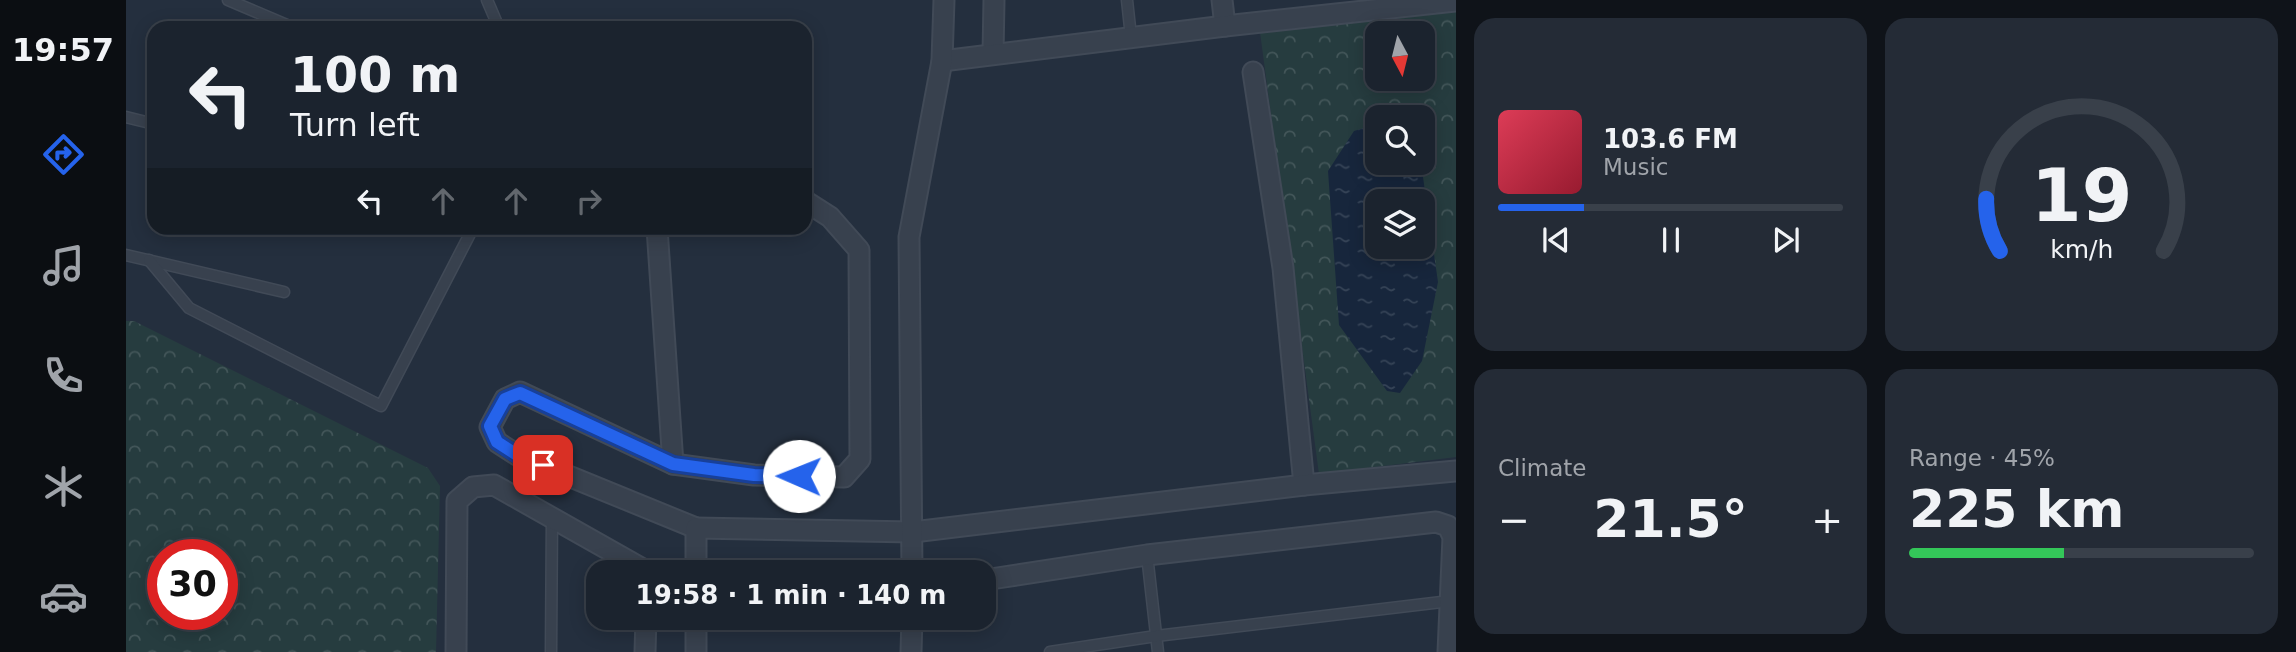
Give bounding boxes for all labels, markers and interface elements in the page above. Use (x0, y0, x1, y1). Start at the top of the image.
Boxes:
north arrow (1365, 21, 1435, 91)
map controls (1365, 21, 1435, 259)
text: 19:57 (12, 31, 114, 69)
text: 100 m (290, 47, 460, 104)
icon: left (175, 49, 266, 140)
button: search (1365, 105, 1435, 175)
text: Turn left (290, 106, 420, 144)
text: 103.6 FM (1603, 124, 1738, 154)
icon: directions (39, 130, 88, 179)
text: 19 (2031, 153, 2132, 238)
text: Music (1603, 154, 1668, 180)
icon: left (351, 182, 389, 220)
icon: ahead (424, 182, 462, 220)
icon: ahead (497, 182, 535, 220)
icon: right (570, 182, 608, 220)
button: layers (1365, 189, 1435, 259)
icon: previous (1537, 221, 1575, 259)
icon: pause (1652, 221, 1690, 259)
icon: next (1767, 221, 1805, 259)
text: km/h (2050, 235, 2113, 264)
icon: music (39, 241, 88, 290)
icon: phone (39, 351, 88, 400)
pin (513, 435, 573, 495)
position arrow (762, 439, 836, 513)
text: Range · 45% (1909, 445, 2055, 471)
icon: arrive (524, 446, 562, 484)
text: Climate (1498, 455, 1587, 481)
icon: climate (39, 462, 88, 511)
text: 225 km (1909, 479, 2124, 539)
text: 21.5° (1593, 489, 1748, 549)
text: − (1498, 498, 1530, 542)
text: + (1811, 498, 1843, 542)
speed limit sign: 30 (147, 539, 238, 630)
icon: car (39, 572, 88, 621)
text: 19:58 · 1 min · 140 m (636, 580, 946, 610)

